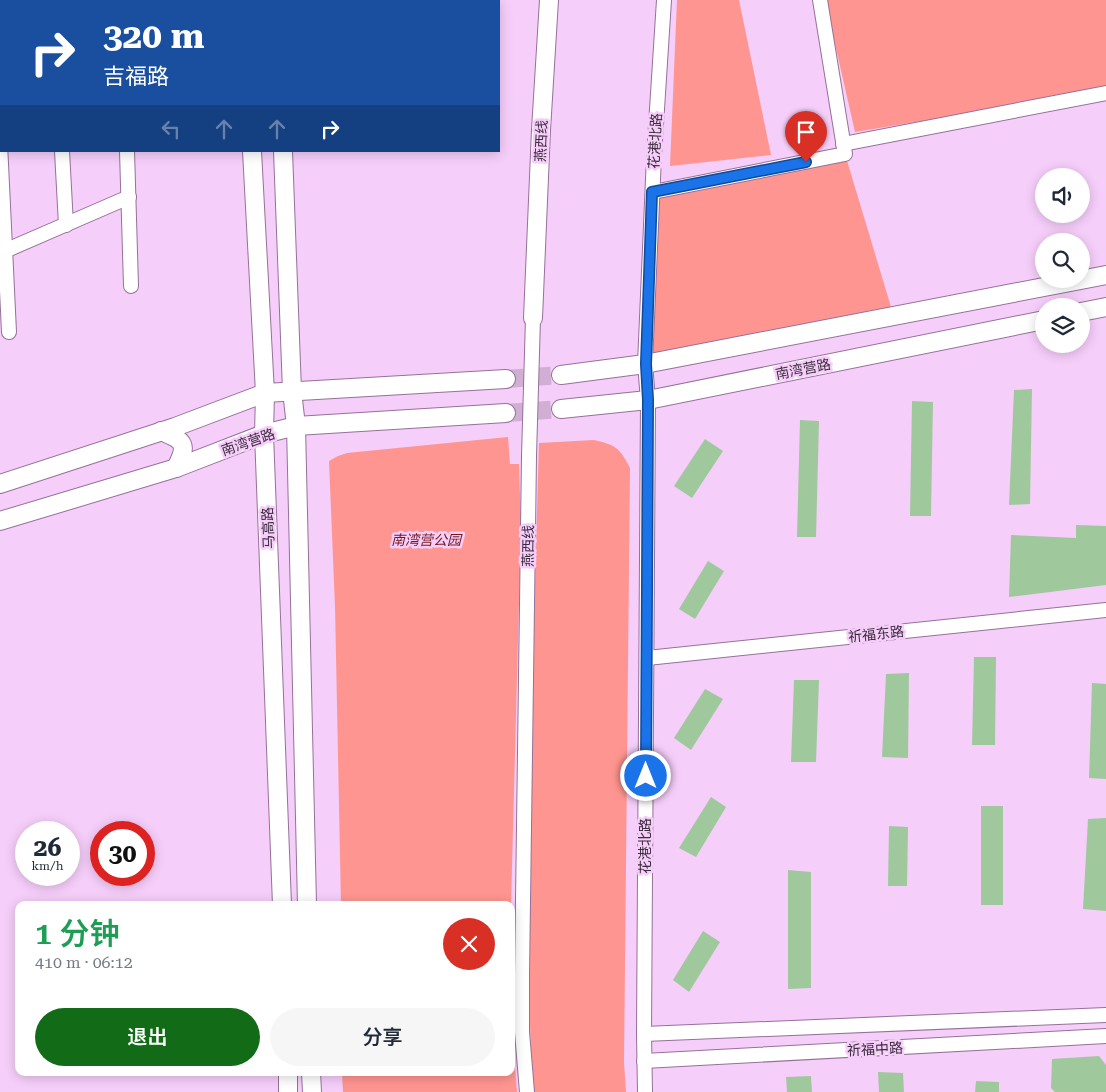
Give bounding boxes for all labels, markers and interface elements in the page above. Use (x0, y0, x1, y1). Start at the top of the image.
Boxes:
text: 320 m (103, 16, 204, 57)
icon: right (20, 20, 85, 85)
text: 吉福路 (103, 64, 169, 89)
pin (785, 111, 827, 162)
street label: 花港北路 (646, 113, 664, 169)
icon: left (157, 115, 185, 143)
icon: ahead (210, 115, 238, 143)
icon: ahead (263, 115, 291, 143)
icon: right (316, 115, 344, 143)
icon: arrive (792, 118, 820, 146)
street label: 燕西线 (532, 120, 550, 162)
map controls (1035, 168, 1090, 353)
button: sound (1035, 168, 1090, 223)
button: search (1035, 233, 1090, 288)
button: layers (1035, 298, 1090, 353)
street label: 南湾营路 (774, 356, 832, 382)
street label: 南湾营路 (219, 425, 277, 459)
street label: 马高路 (259, 507, 277, 549)
street label: 燕西线 (520, 525, 536, 567)
park label: 南湾营公园 (391, 532, 463, 548)
street label: 祈福东路 (847, 623, 905, 645)
position arrow (619, 749, 671, 801)
street label: 花港北路 (637, 818, 653, 874)
speed limit sign: 30 (90, 821, 155, 886)
text: 26 (33, 833, 62, 862)
text: km/h (31, 859, 64, 873)
text: 1 分钟 (35, 916, 119, 951)
button: close (443, 918, 495, 970)
text: 410 m · 06:12 (35, 953, 133, 972)
button: 退出 (35, 1008, 260, 1066)
button: 分享 (270, 1008, 495, 1066)
street label: 祈福中路 (847, 1040, 903, 1058)

